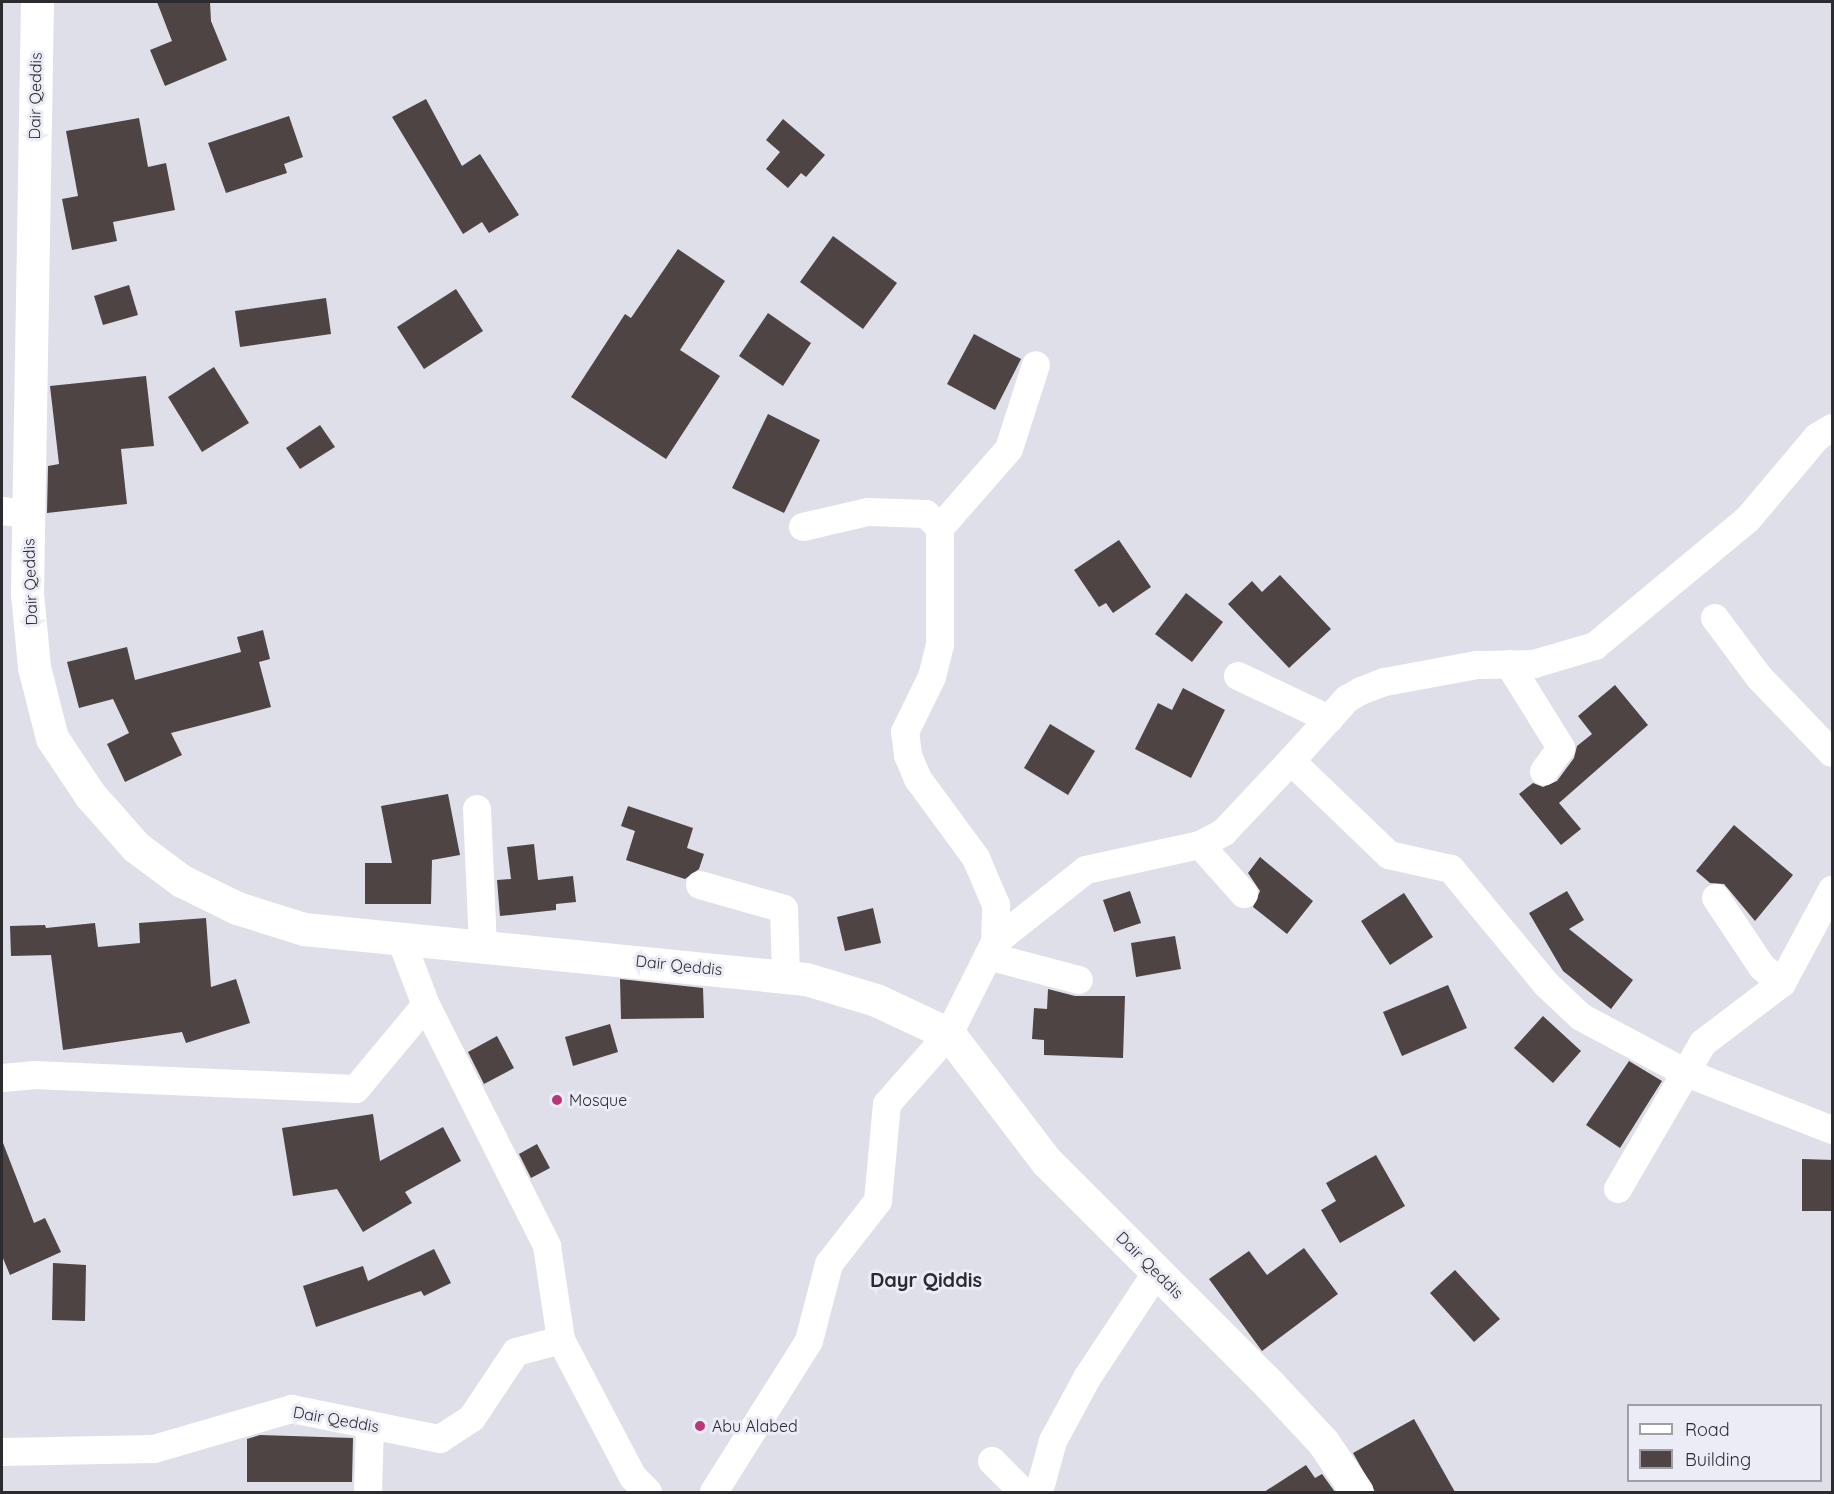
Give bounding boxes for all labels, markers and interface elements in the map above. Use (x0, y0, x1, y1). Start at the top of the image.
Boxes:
street label: Dair Qeddis (25, 52, 45, 140)
street label: Dair Qeddis (19, 538, 41, 626)
street label: Dair Qeddis (635, 951, 723, 979)
place label: Mosque (569, 1090, 627, 1110)
marker: Mosque (550, 1093, 564, 1107)
street label: Dair Qeddis (1112, 1227, 1188, 1303)
district label: Dayr Qiddis (870, 1267, 982, 1291)
street label: Dair Qeddis (291, 1402, 381, 1436)
legend (1627, 1404, 1822, 1482)
place label: Abu Alabed (712, 1416, 798, 1436)
text: Road (1685, 1418, 1730, 1441)
marker: Abu Alabed (693, 1419, 707, 1433)
text: Building (1685, 1448, 1751, 1471)

